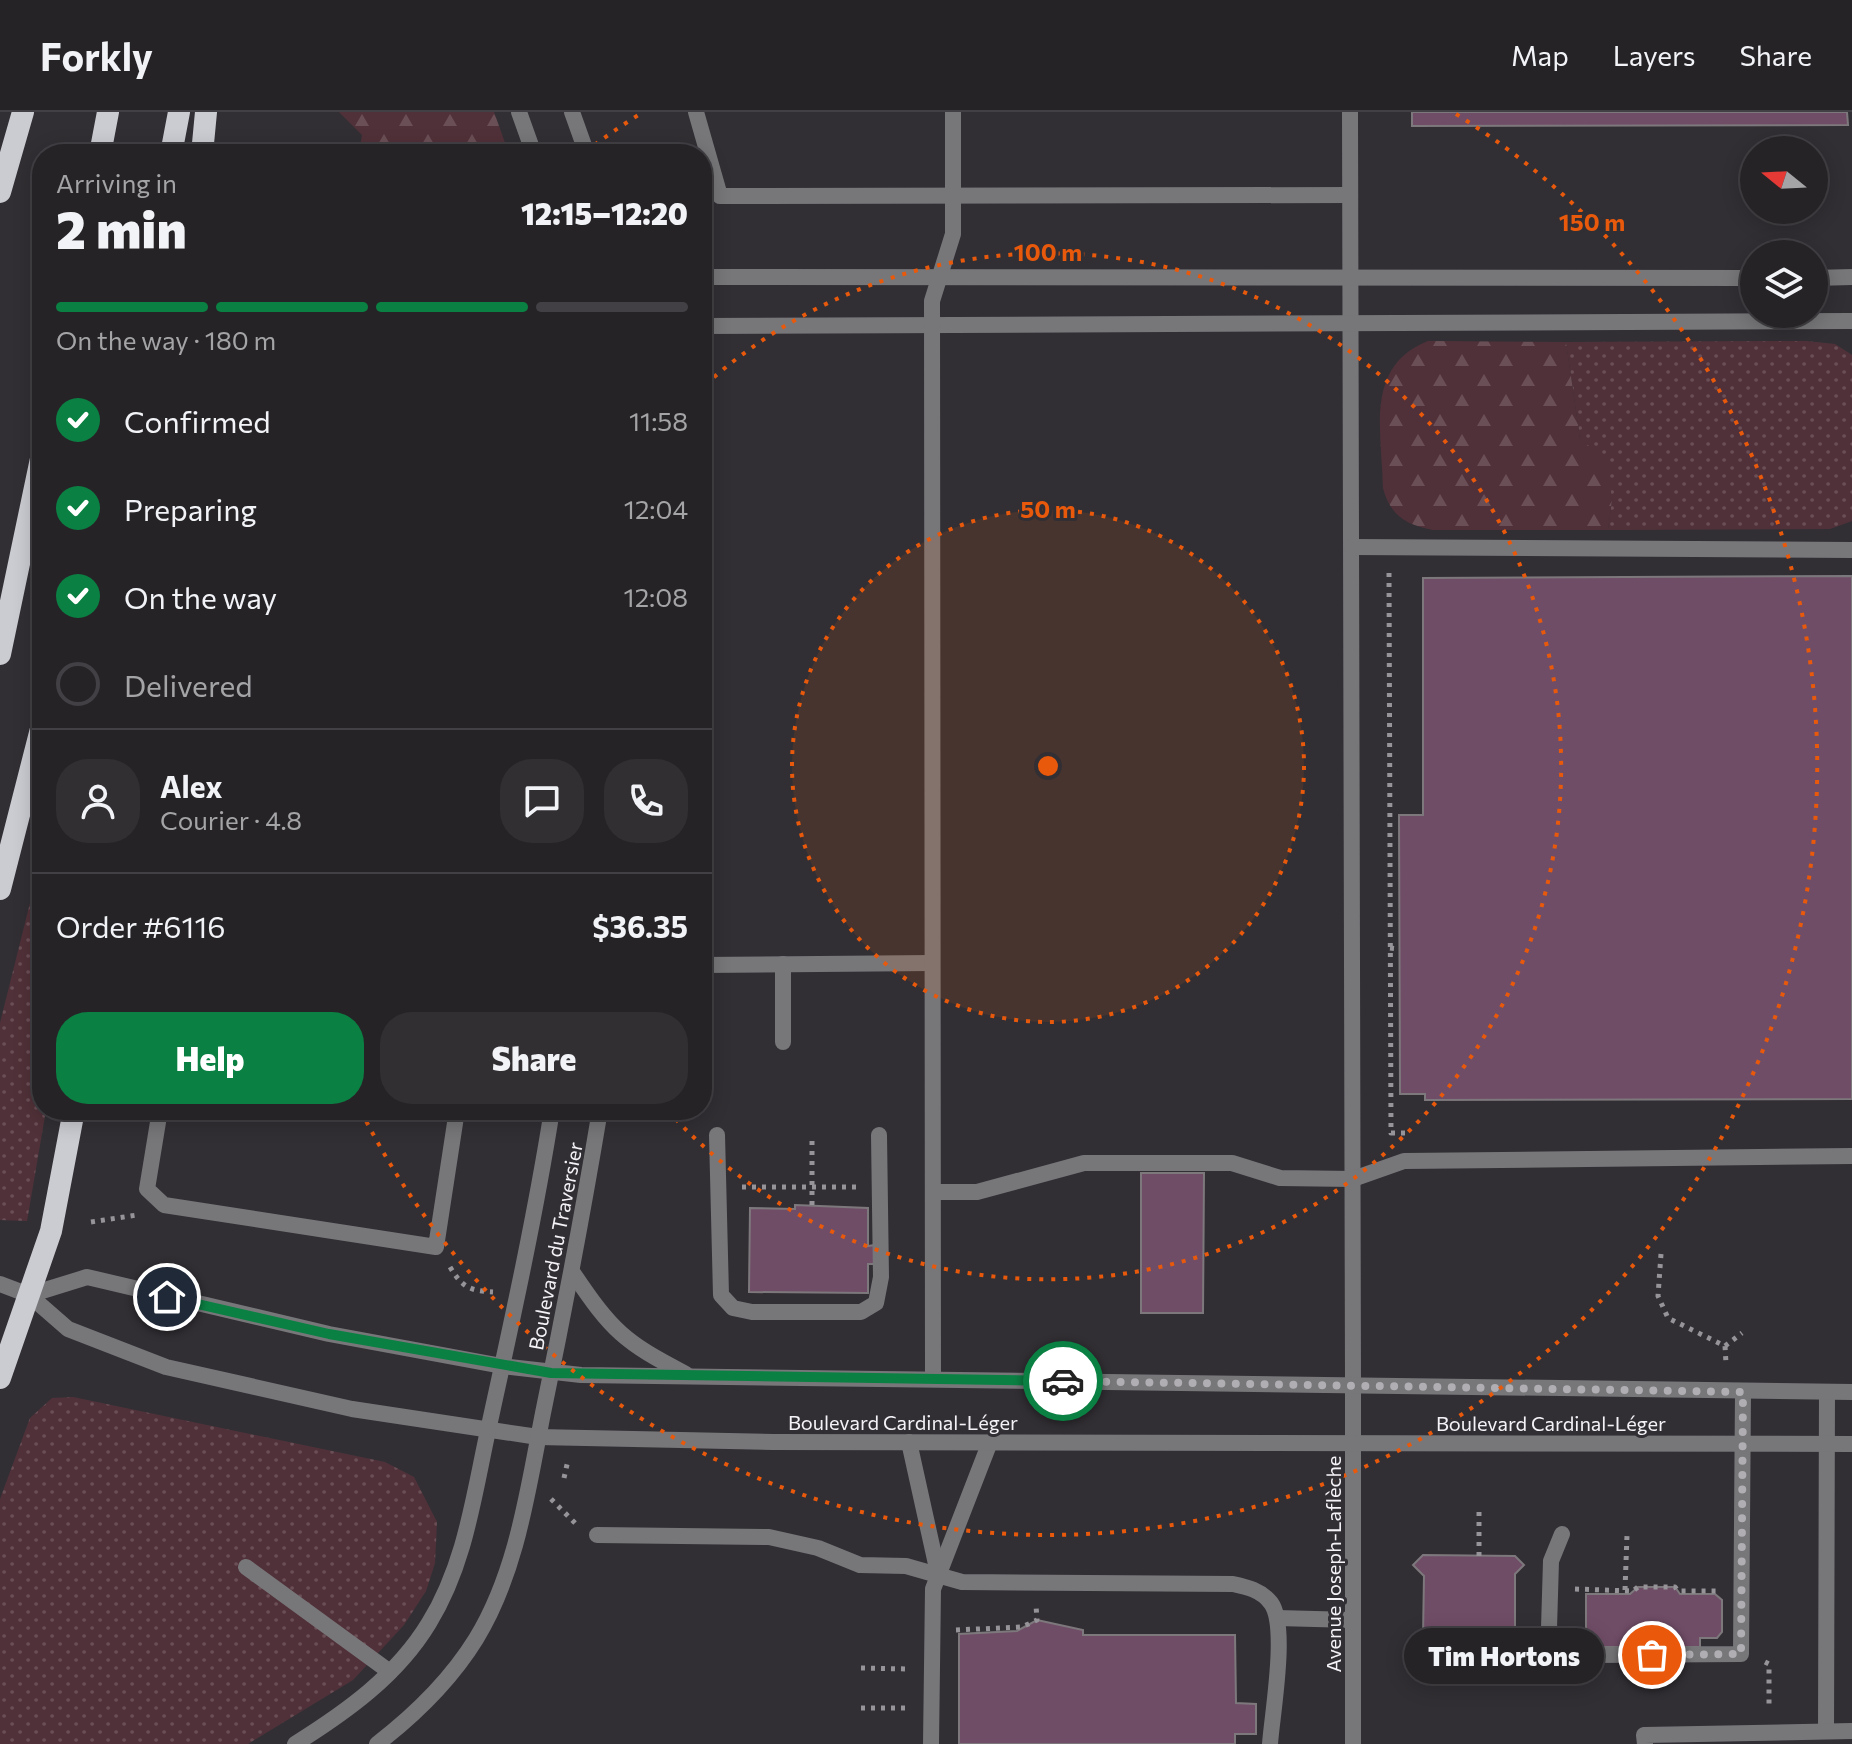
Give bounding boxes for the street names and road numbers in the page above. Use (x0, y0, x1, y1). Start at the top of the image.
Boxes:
street label: Boulevard du Traversier (523, 1140, 587, 1352)
street label: Boulevard Cardinal-Léger (788, 1410, 1018, 1434)
street label: Boulevard Cardinal-Léger (1436, 1411, 1666, 1435)
street label: Avenue Joseph-Laflèche (1321, 1456, 1345, 1672)

